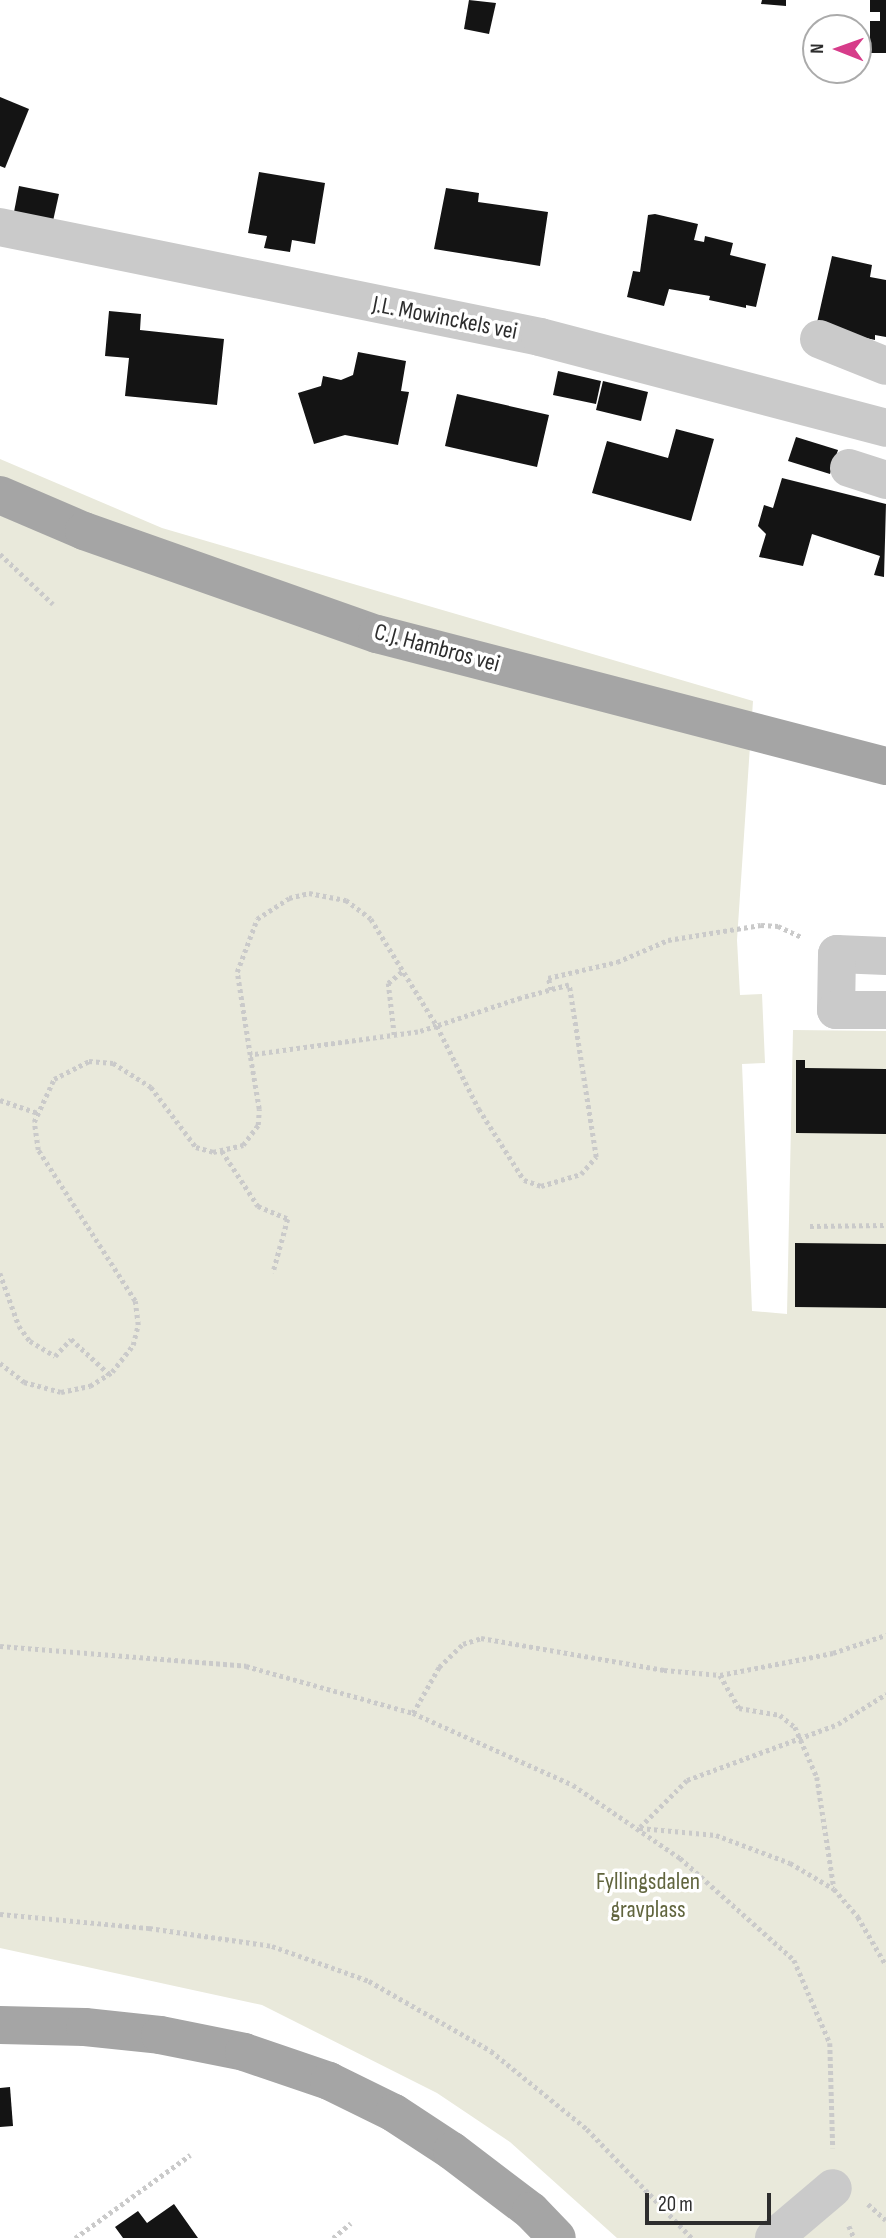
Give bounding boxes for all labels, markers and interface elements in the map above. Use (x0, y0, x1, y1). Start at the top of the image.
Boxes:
north arrow (802, 14, 872, 84)
text: N (806, 43, 829, 54)
street label: J.L. Mowinckels vei (370, 290, 520, 346)
street label: C.J. Hambros vei (371, 617, 503, 679)
park label: Fyllingsdalen gravplass (596, 1868, 700, 1924)
scale bar (648, 2178, 774, 2222)
text: 20 m (658, 2192, 693, 2217)

